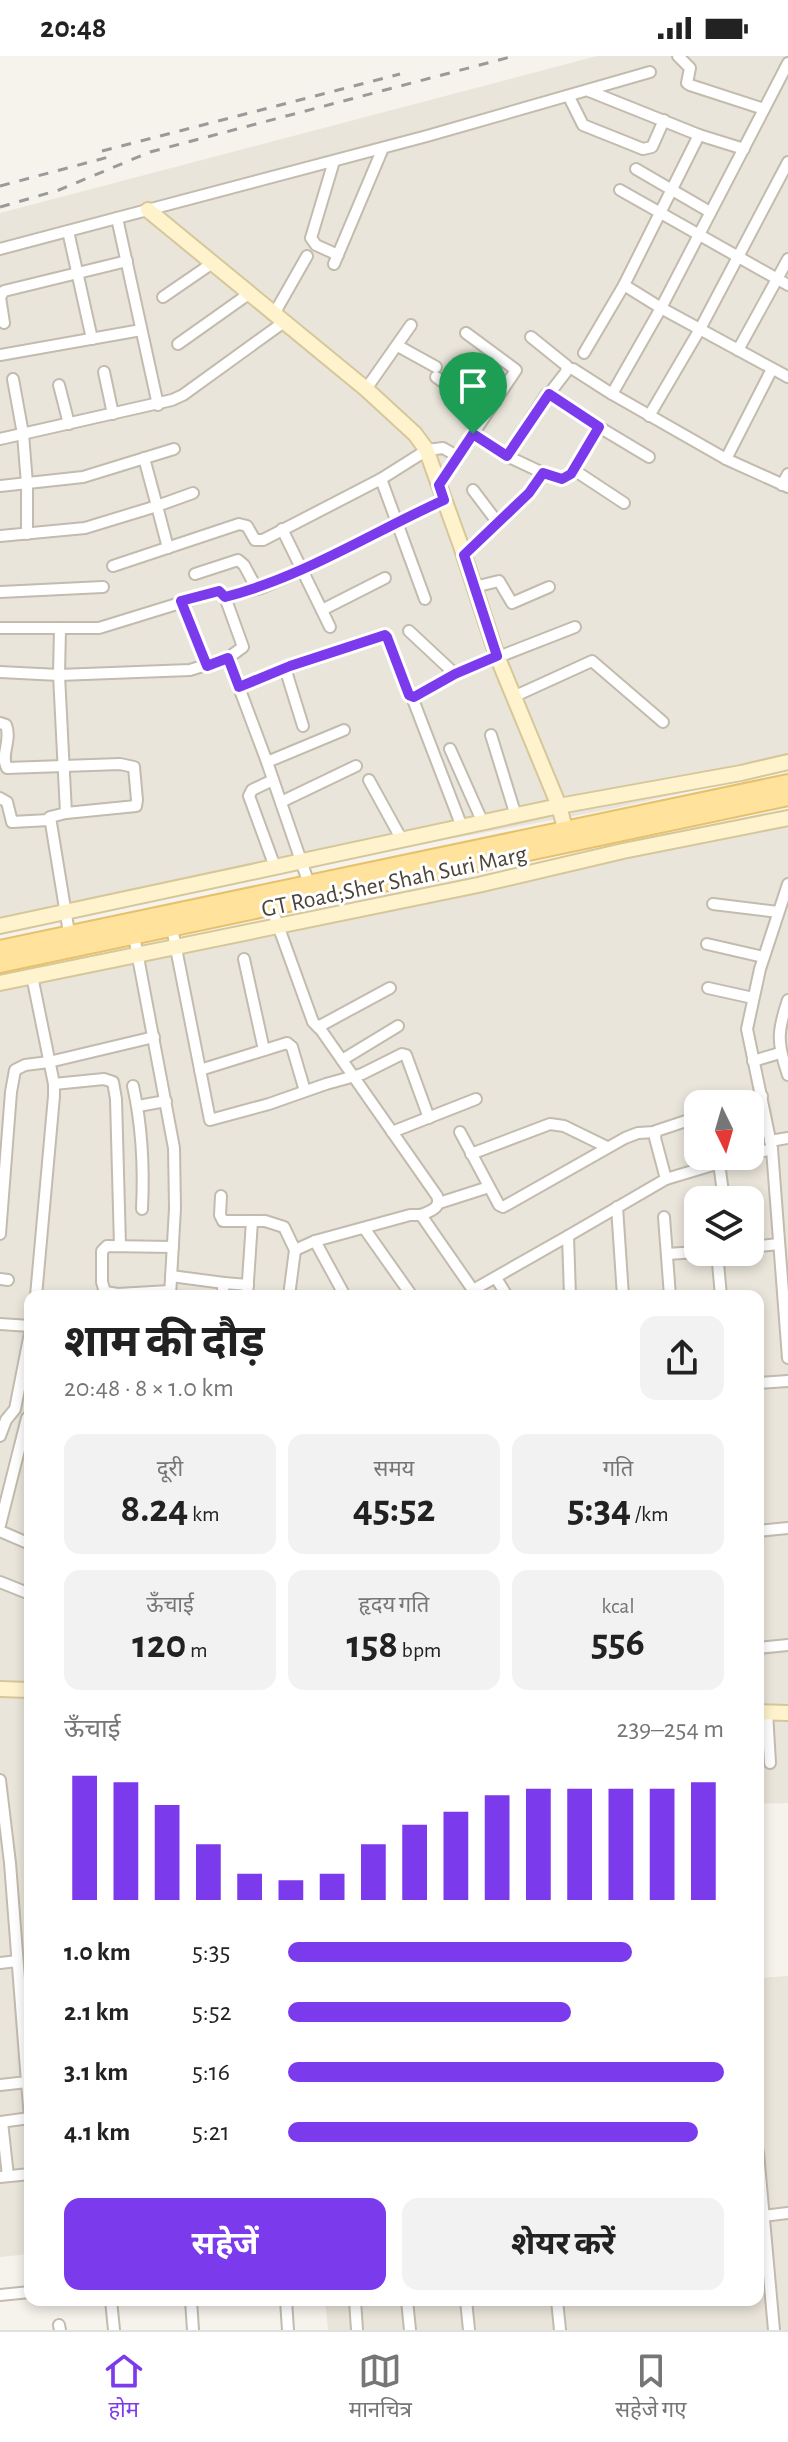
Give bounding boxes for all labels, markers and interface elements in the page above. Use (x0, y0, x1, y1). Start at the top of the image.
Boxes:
text: 20:48 (40, 13, 107, 43)
pin (439, 352, 507, 434)
icon: arrive (451, 364, 495, 408)
street label: GT Road;Sher Shah Suri Marg (259, 842, 529, 922)
north arrow (684, 1090, 764, 1170)
map controls (684, 1090, 764, 1266)
button: layers (684, 1186, 764, 1266)
button: share (640, 1316, 724, 1400)
text: शाम की दौड़ (64, 1321, 265, 1365)
text: 20:48 · 8 × 1.0 km (64, 1375, 234, 1401)
text: दूरी (157, 1458, 183, 1480)
text: समय (374, 1458, 414, 1480)
text: गति (603, 1458, 633, 1480)
text: 8.24 (120, 1489, 188, 1529)
text: 45:52 (353, 1489, 435, 1529)
text: 5:34 (567, 1489, 631, 1529)
text: km (188, 1503, 220, 1525)
text: /km (631, 1503, 669, 1525)
text: ऊँचाई (146, 1594, 194, 1616)
text: हृदय गति (359, 1594, 429, 1616)
text: kcal (601, 1595, 635, 1617)
text: 556 (591, 1623, 645, 1663)
text: 120 (132, 1625, 186, 1665)
text: 158 (347, 1625, 398, 1665)
text: m (186, 1639, 208, 1661)
text: bpm (398, 1639, 441, 1661)
text: ऊँचाई (64, 1716, 120, 1742)
text: 239–254 m (617, 1716, 724, 1742)
text: 1.0 km (64, 1939, 131, 1965)
text: 5:35 (192, 1939, 230, 1965)
text: 2.1 km (64, 1999, 129, 2025)
text: 5:52 (192, 1999, 232, 2025)
text: 3.1 km (64, 2059, 128, 2085)
text: 5:16 (192, 2059, 230, 2085)
text: 4.1 km (64, 2119, 130, 2145)
text: 5:21 (192, 2119, 230, 2145)
button: सहेजें (64, 2198, 386, 2290)
button: शेयर करें (402, 2198, 724, 2290)
tab: होम (102, 2349, 146, 2426)
tab: मानचित्र (349, 2349, 412, 2426)
tab: सहेजे गए (615, 2349, 686, 2426)

